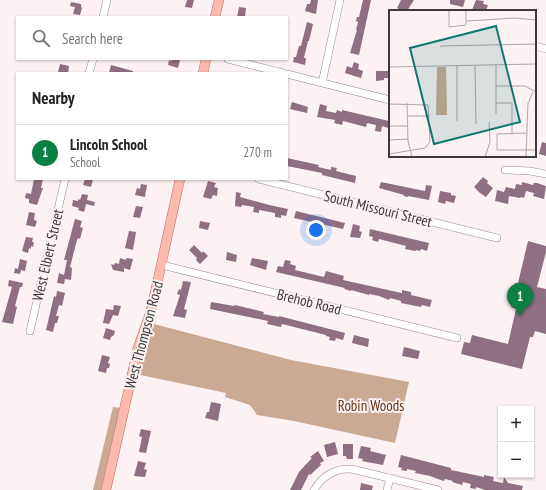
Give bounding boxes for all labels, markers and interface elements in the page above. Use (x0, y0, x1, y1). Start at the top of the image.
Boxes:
inset map (389, 10, 536, 157)
search box (16, 16, 288, 60)
icon: search (30, 27, 52, 49)
text: Search here (62, 29, 123, 48)
text: Nearby (32, 87, 75, 109)
text: Lincoln School (70, 135, 147, 154)
text: 1 (42, 144, 48, 161)
text: 270 m (243, 144, 272, 161)
text: School (70, 154, 100, 171)
street label: South Missouri Street (322, 186, 434, 231)
street label: West Elbert Street (28, 207, 67, 303)
your location (306, 220, 326, 240)
street label: West Thompson Road (120, 279, 167, 391)
pin: 1 (507, 283, 533, 316)
street label: Brehob Road (275, 284, 343, 319)
park label: Robin Woods (338, 396, 404, 415)
map controls (498, 406, 534, 478)
button: + (498, 406, 534, 442)
button: − (498, 442, 534, 478)

